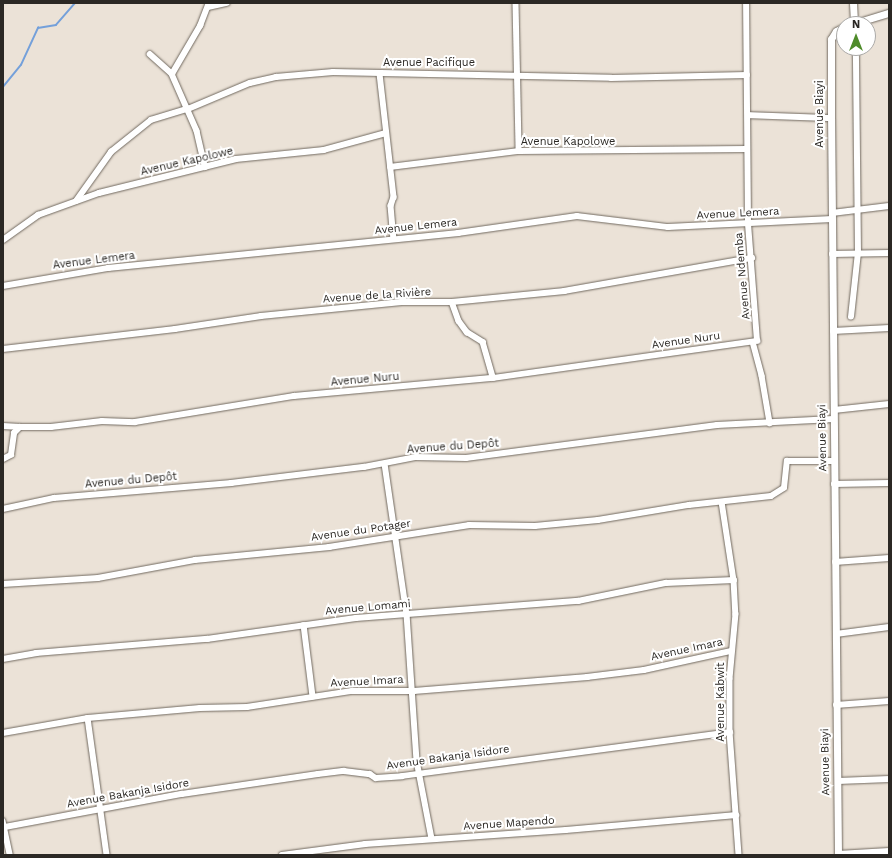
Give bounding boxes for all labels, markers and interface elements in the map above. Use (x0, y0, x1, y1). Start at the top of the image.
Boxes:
north arrow (836, 16, 876, 56)
text: N (852, 18, 860, 31)
street label: Avenue Pacifique (383, 56, 475, 70)
street label: Avenue Biayi (813, 80, 827, 148)
street label: Avenue Kapolowe (521, 135, 615, 149)
street label: Avenue Kapolowe (139, 145, 235, 179)
street label: Avenue Lemera (696, 205, 780, 223)
street label: Avenue Lemera (374, 216, 458, 238)
street label: Avenue Ndemba (733, 232, 753, 320)
street label: Avenue Lemera (52, 249, 136, 273)
street label: Avenue de la Rivière (322, 286, 432, 306)
street label: Avenue Nuru (651, 330, 721, 352)
street label: Avenue Nuru (330, 370, 400, 390)
street label: Avenue Biayi (816, 404, 830, 472)
street label: Avenue du Depôt (406, 437, 500, 457)
street label: Avenue du Depôt (84, 470, 178, 492)
street label: Avenue du Potager (310, 517, 412, 545)
street label: Avenue Lomami (325, 598, 411, 618)
street label: Avenue Imara (650, 636, 724, 664)
street label: Avenue Kabwit (714, 662, 728, 742)
street label: Avenue Imara (330, 673, 404, 691)
street label: Avenue Biayi (819, 728, 833, 796)
street label: Avenue Bakanja Isidore (386, 743, 510, 773)
street label: Avenue Bakanja Isidore (66, 777, 190, 811)
street label: Avenue Mapendo (463, 814, 555, 834)

